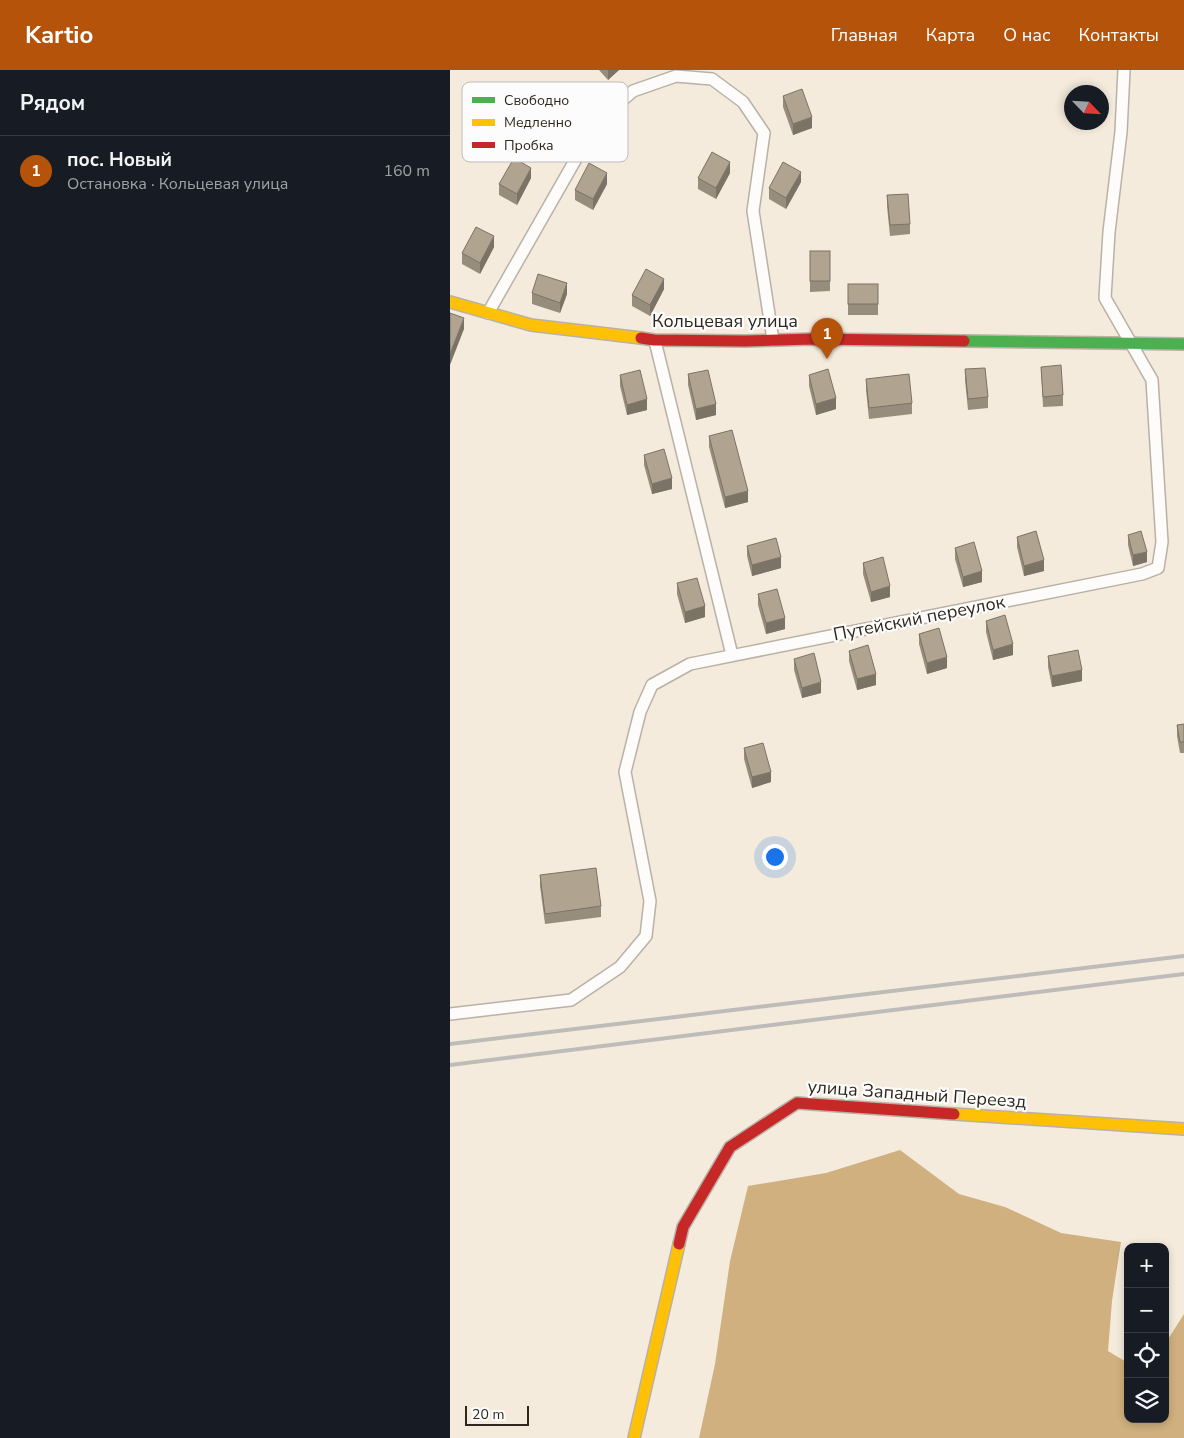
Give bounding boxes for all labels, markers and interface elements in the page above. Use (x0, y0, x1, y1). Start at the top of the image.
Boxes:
text: Kartio (25, 19, 93, 51)
text: Главная (831, 23, 898, 47)
text: Карта (926, 23, 975, 47)
text: О нас (1003, 23, 1051, 47)
text: Контакты (1079, 23, 1159, 47)
legend (462, 82, 628, 162)
north arrow (1064, 85, 1109, 130)
text: Рядом (20, 89, 85, 117)
text: Свободно (504, 91, 569, 110)
text: Медленно (504, 113, 572, 132)
text: Пробка (504, 136, 554, 155)
text: пос. Новый (67, 147, 172, 173)
text: 1 (31, 160, 41, 182)
text: 160 m (383, 160, 430, 182)
text: Остановка · Кольцевая улица (67, 173, 288, 195)
street label: Кольцевая улица (652, 309, 798, 333)
pin: 1 (811, 318, 843, 359)
street label: Путейский переулок (831, 589, 1007, 646)
your location (762, 844, 788, 870)
street label: улица Западный Переезд (807, 1074, 1027, 1114)
map controls (1124, 1243, 1169, 1423)
button: + (1124, 1243, 1169, 1288)
button: − (1124, 1288, 1169, 1333)
button: locate (1124, 1333, 1169, 1378)
button: layers (1124, 1378, 1169, 1423)
scale bar (465, 1403, 529, 1426)
text: 20 m (472, 1405, 504, 1424)

